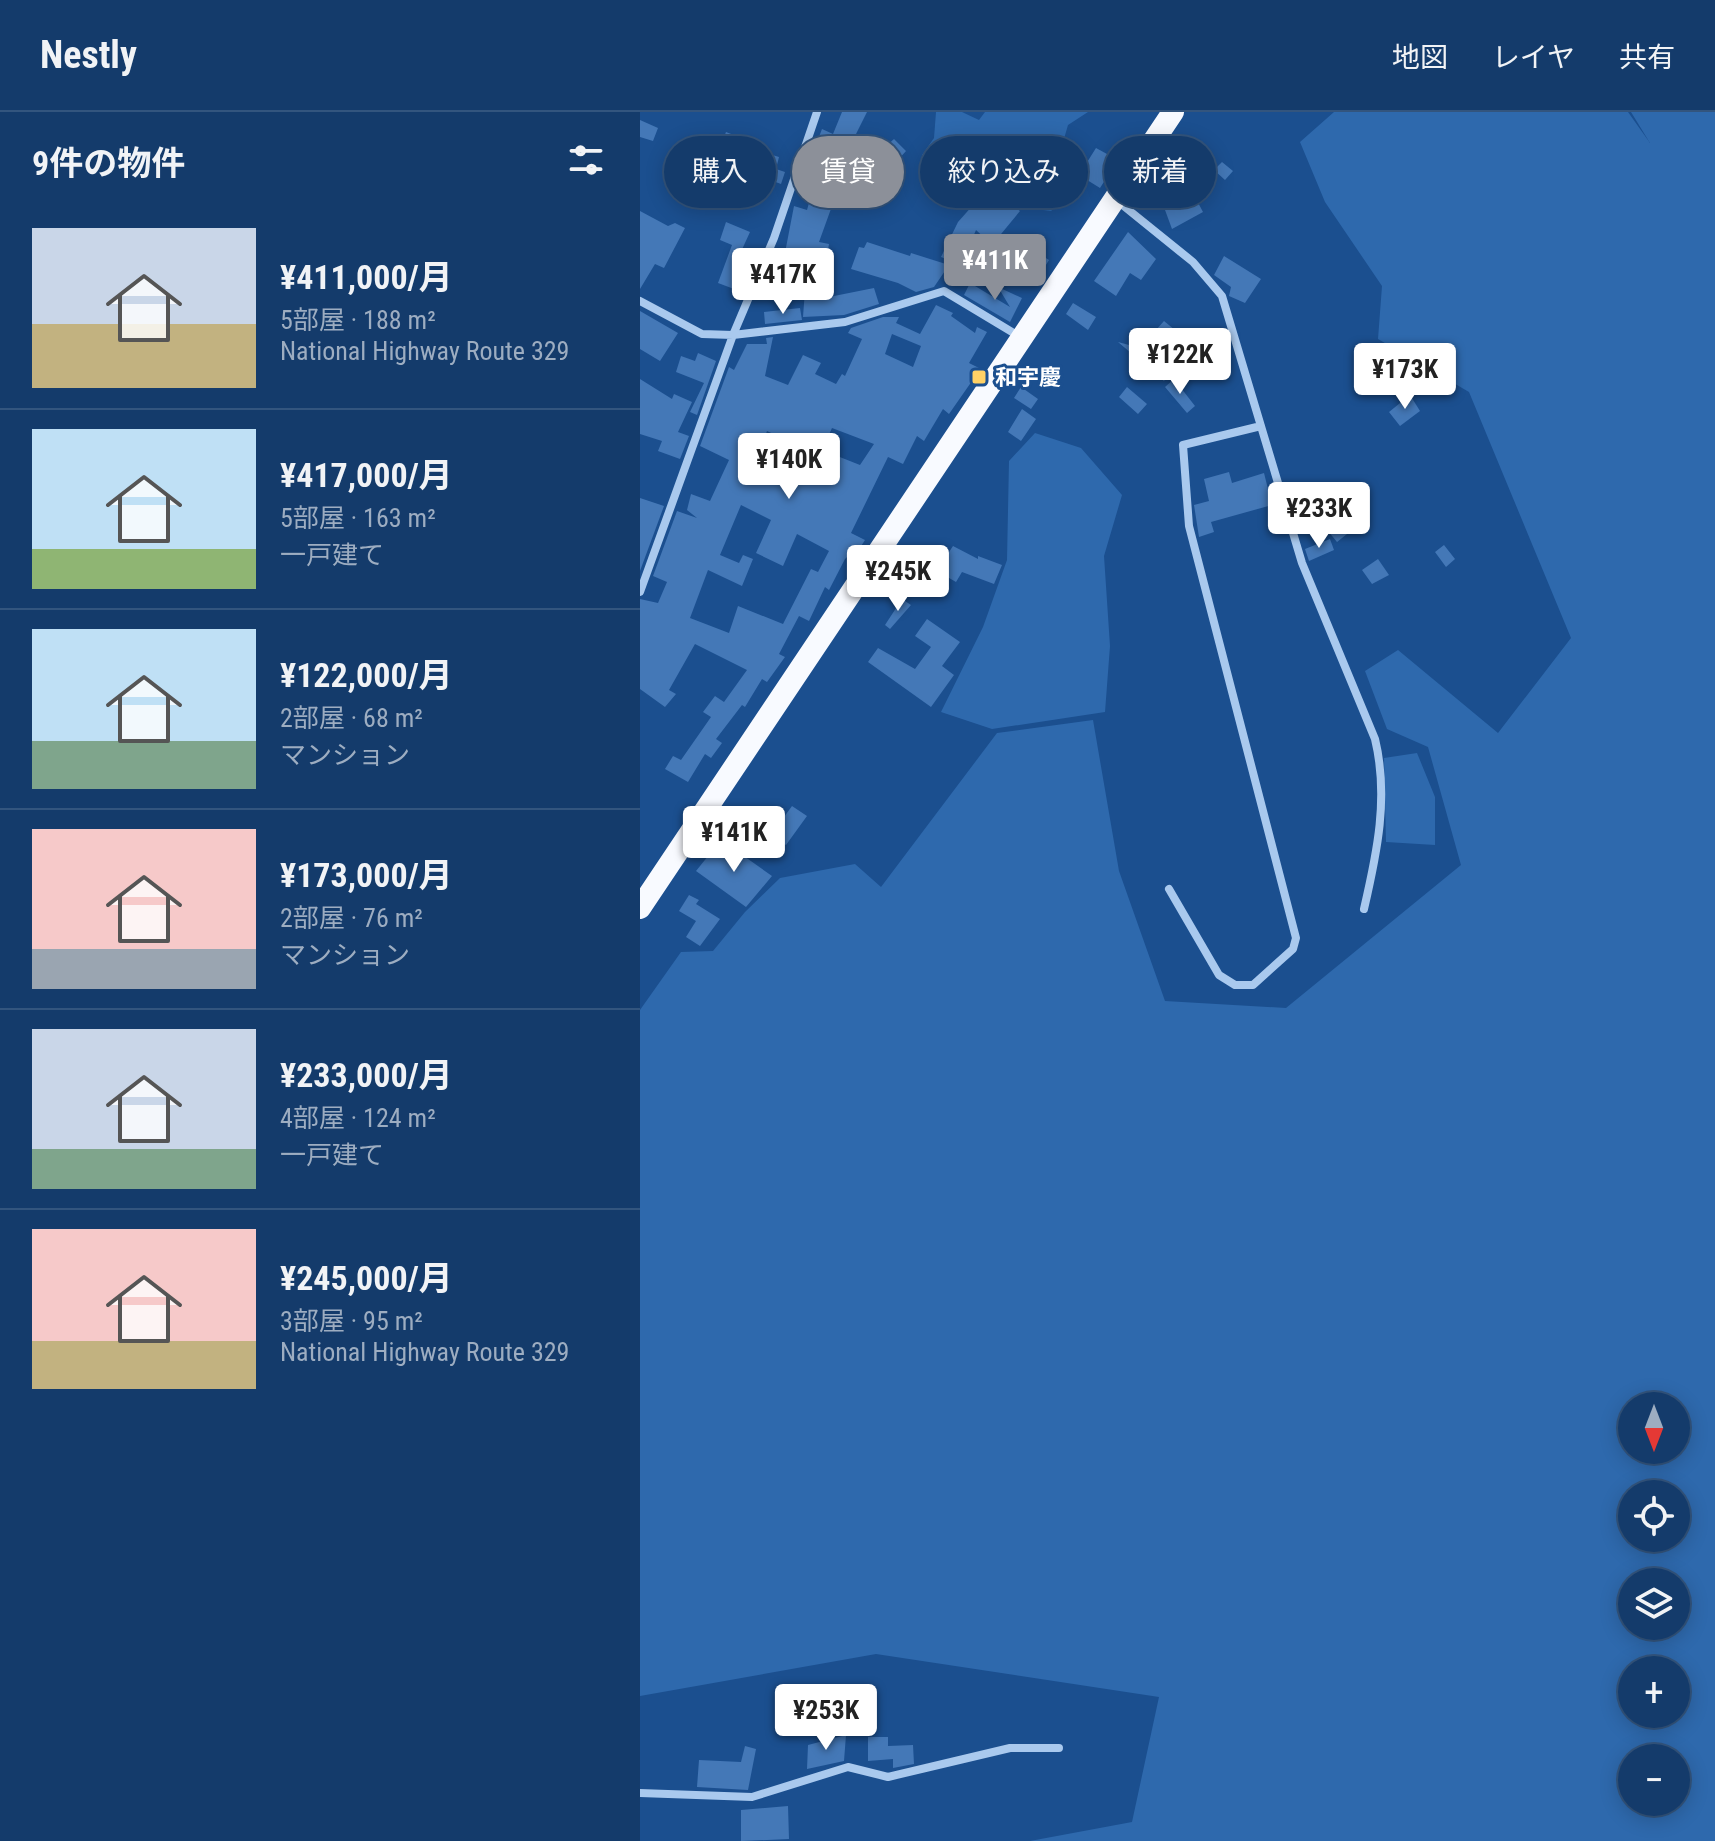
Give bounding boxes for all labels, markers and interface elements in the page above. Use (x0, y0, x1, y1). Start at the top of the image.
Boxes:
text: Nestly (40, 33, 137, 77)
text: 地図 (1392, 41, 1448, 74)
text: レイヤ (1492, 41, 1575, 74)
text: 共有 (1619, 41, 1675, 74)
chip: 購入 (664, 136, 776, 208)
chip: 賃貸 (792, 136, 904, 208)
chip: 絞り込み (920, 136, 1088, 208)
chip: 新着 (1104, 136, 1216, 208)
icon: filters (564, 138, 608, 182)
text: 9件の物件 (32, 143, 185, 183)
pin: ¥411K (939, 234, 1051, 302)
text: ¥411K (962, 245, 1028, 275)
pin: ¥417K (727, 248, 839, 316)
text: ¥411,000/月 (280, 257, 453, 297)
text: ¥417K (750, 259, 816, 289)
icon: home (96, 260, 192, 356)
text: 5部屋 · 188 m² (280, 305, 436, 335)
pin: ¥122K (1124, 328, 1236, 396)
text: National Highway Route 329 (280, 336, 569, 366)
text: ¥122K (1147, 339, 1213, 369)
pin: ¥173K (1349, 343, 1461, 411)
text: ¥173K (1372, 354, 1438, 384)
place label: 和宇慶 (995, 365, 1061, 390)
marker: 和宇慶 (970, 368, 988, 386)
pin: ¥140K (733, 433, 845, 501)
text: ¥140K (756, 444, 822, 474)
text: ¥417,000/月 (280, 455, 453, 495)
icon: home (96, 461, 192, 557)
pin: ¥233K (1263, 482, 1375, 550)
text: ¥233K (1286, 493, 1352, 523)
text: 5部屋 · 163 m² (280, 503, 436, 533)
text: 一戸建て (280, 540, 384, 570)
pin: ¥245K (842, 545, 954, 613)
text: ¥245K (865, 556, 931, 586)
text: ¥122,000/月 (280, 655, 453, 695)
icon: home (96, 661, 192, 757)
text: 2部屋 · 68 m² (280, 703, 423, 733)
text: マンション (280, 740, 410, 770)
pin: ¥141K (678, 806, 790, 874)
text: ¥141K (701, 817, 767, 847)
text: ¥173,000/月 (280, 855, 453, 895)
icon: home (96, 861, 192, 957)
text: 2部屋 · 76 m² (280, 903, 423, 933)
text: マンション (280, 940, 410, 970)
text: ¥233,000/月 (280, 1055, 453, 1095)
icon: home (96, 1061, 192, 1157)
text: 4部屋 · 124 m² (280, 1103, 436, 1133)
text: 一戸建て (280, 1140, 384, 1170)
text: ¥245,000/月 (280, 1258, 453, 1298)
icon: home (96, 1261, 192, 1357)
text: 3部屋 · 95 m² (280, 1306, 423, 1336)
text: National Highway Route 329 (280, 1337, 569, 1367)
north arrow (1618, 1392, 1690, 1464)
map controls (1618, 1392, 1690, 1816)
button: locate (1618, 1480, 1690, 1552)
button: layers (1618, 1568, 1690, 1640)
button: + (1618, 1656, 1690, 1728)
pin: ¥253K (770, 1684, 882, 1752)
text: ¥253K (793, 1695, 859, 1725)
button: − (1618, 1744, 1690, 1816)

